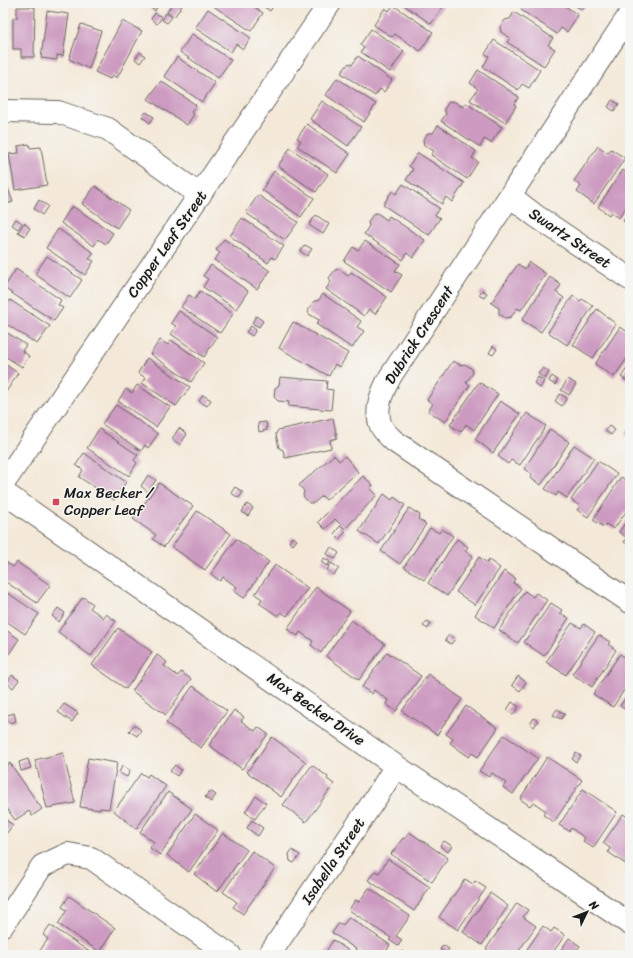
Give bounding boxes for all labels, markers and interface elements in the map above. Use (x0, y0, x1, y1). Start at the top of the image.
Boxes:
street label: Copper Leaf Street (120, 184, 214, 303)
street label: Swartz Street (524, 201, 617, 275)
street label: Dubrick Crescent (377, 280, 461, 390)
place label: Max Becker / Copper Leaf (64, 480, 154, 523)
marker: Max Becker / Copper Leaf (51, 497, 61, 507)
street label: Max Becker Drive (261, 665, 371, 753)
street label: Isabella Street (294, 812, 372, 911)
north arrow (567, 892, 607, 932)
text: N (584, 896, 604, 915)

